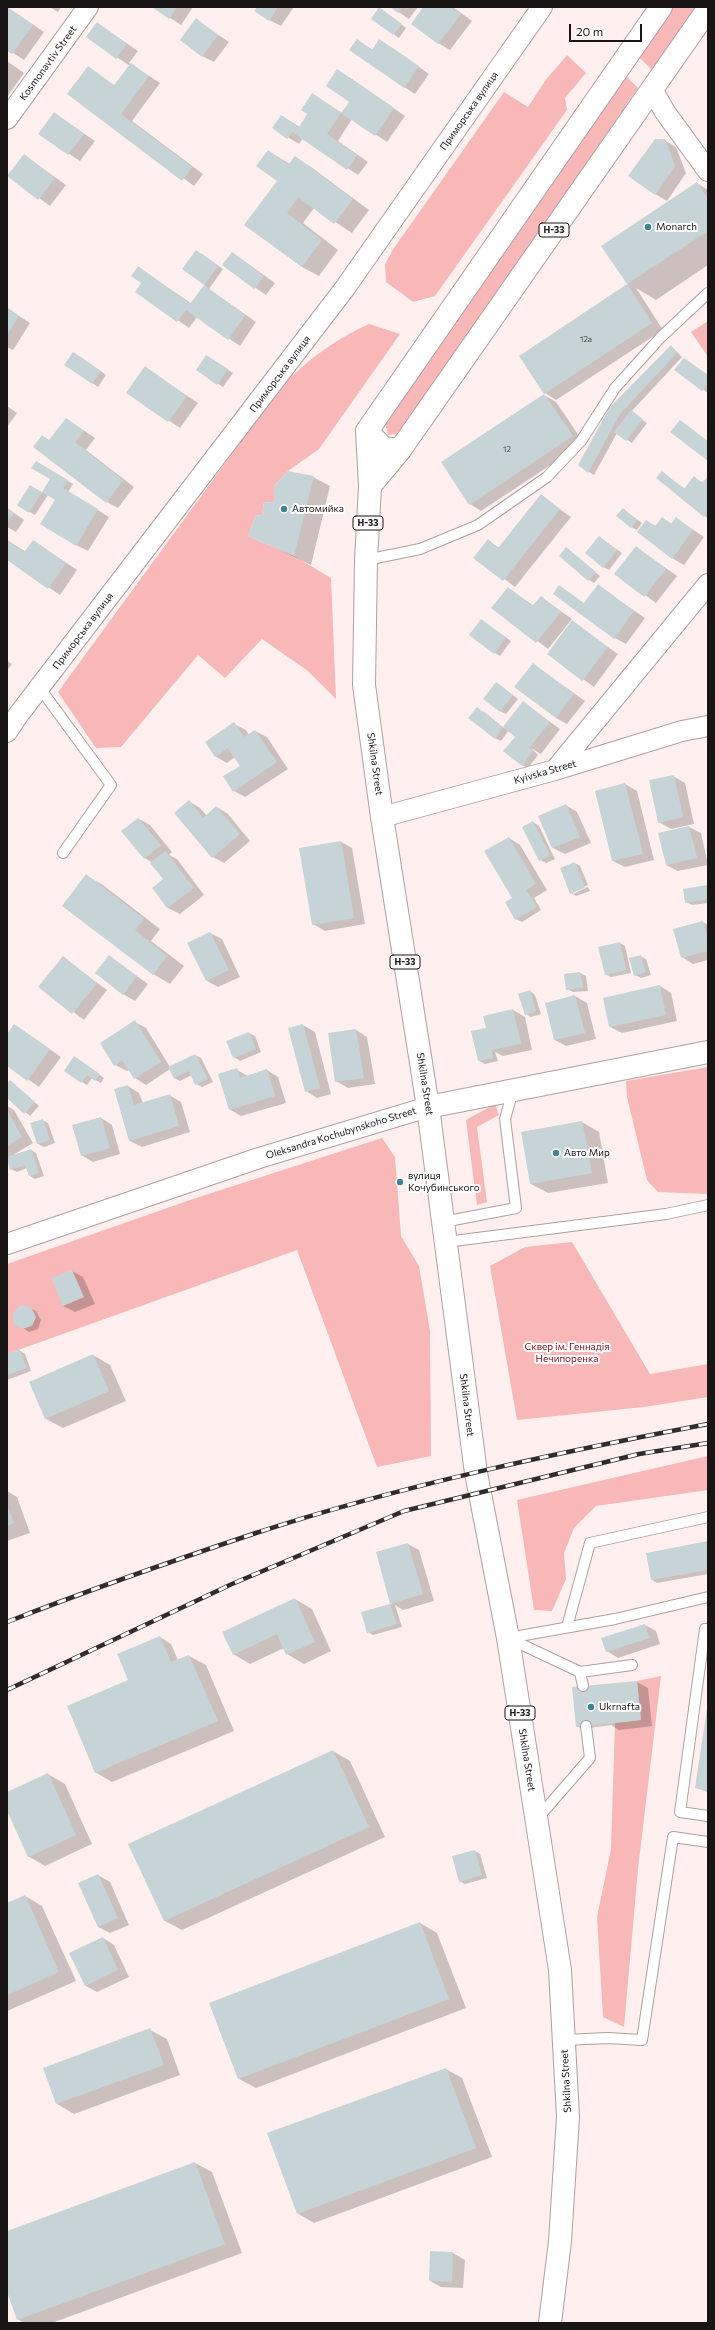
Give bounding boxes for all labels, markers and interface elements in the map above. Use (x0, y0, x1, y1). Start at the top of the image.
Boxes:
scale bar (571, 16, 644, 42)
street label: Kosmonavtiv Street (17, 23, 79, 103)
text: 20 m (576, 24, 603, 38)
street label: Приморська вулиця (437, 69, 501, 153)
place label: Monarch (656, 221, 697, 233)
marker: Monarch (643, 222, 653, 232)
road number: Н-33 (539, 223, 569, 237)
street label: Приморська вулиця (247, 333, 313, 415)
house number: 12а (580, 334, 592, 344)
house number: 12 (503, 444, 511, 454)
place label: Автомийка (292, 503, 344, 515)
marker: Автомийка (279, 504, 289, 514)
road number: Н-33 (353, 516, 383, 530)
street label: Приморська вулиця (50, 590, 116, 672)
street label: Shkilna Street (365, 732, 385, 796)
street label: Kyivska Street (512, 757, 578, 787)
road number: Н-33 (390, 955, 420, 969)
street label: Shkilna Street (414, 1052, 436, 1116)
street label: Oleksandra Kochubynskoho Street (264, 1104, 418, 1162)
place label: Авто Мир (564, 1147, 610, 1159)
marker: Авто Мир (551, 1148, 561, 1158)
place label: вулиця Кочубинського (408, 1170, 480, 1194)
marker: вулиця Кочубинського (395, 1177, 405, 1187)
park label: Сквер ім. Геннадія Нечипоренка (525, 1341, 609, 1364)
street label: Shkilna Street (457, 1373, 477, 1437)
place label: Ukrnafta (599, 1701, 640, 1713)
marker: Ukrnafta (586, 1702, 596, 1712)
road number: Н-33 (505, 1706, 535, 1720)
street label: Shkilna Street (516, 1728, 538, 1792)
street label: Shkilna Street (558, 2049, 574, 2113)

